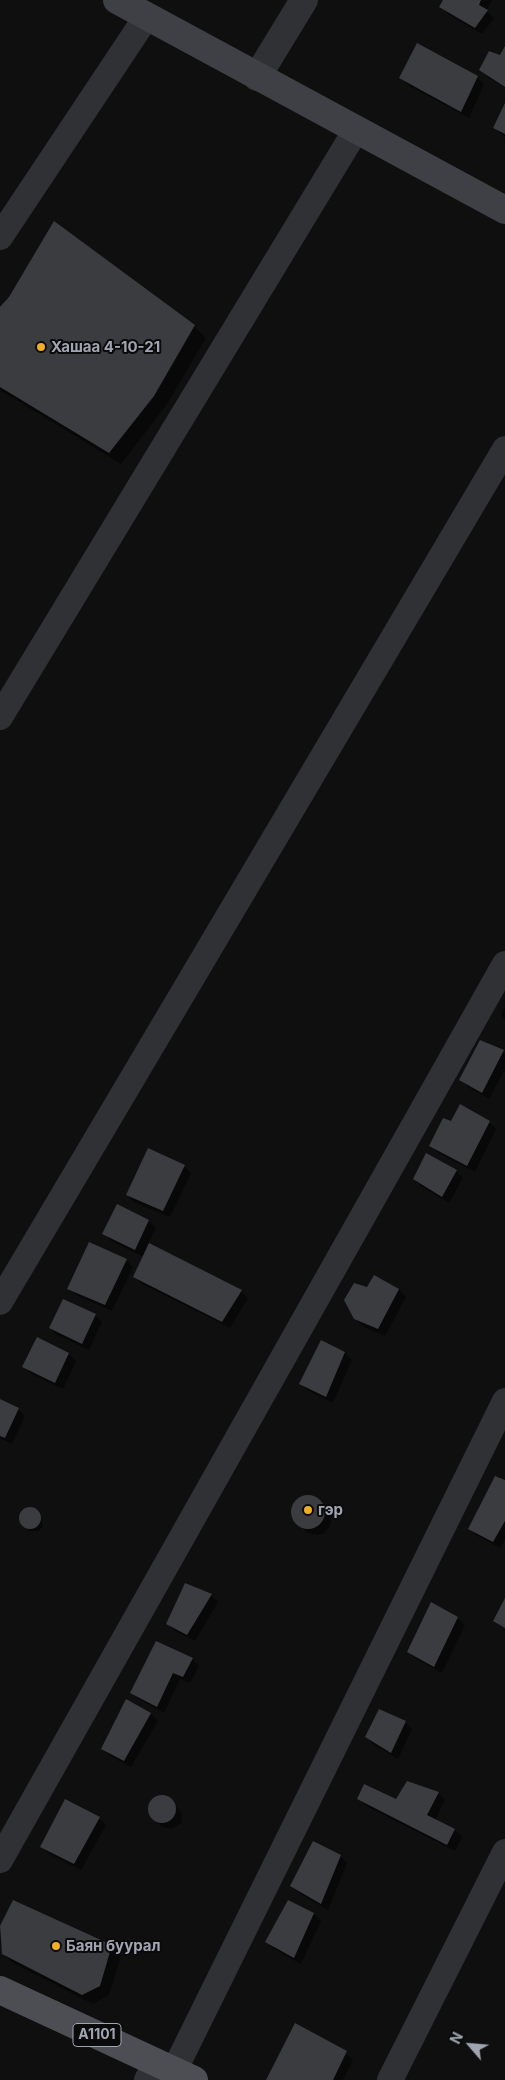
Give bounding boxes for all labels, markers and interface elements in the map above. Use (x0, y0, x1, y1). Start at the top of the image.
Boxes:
place label: Хашаа 4-10-21 (51, 338, 160, 356)
marker: Хашаа 4-10-21 (35, 341, 47, 353)
place label: гэр (318, 1501, 343, 1519)
marker: гэр (302, 1504, 314, 1516)
place label: Баян буурал (66, 1937, 161, 1955)
marker: Баян буурал (50, 1940, 62, 1952)
north arrow (445, 2020, 495, 2070)
road number: A1101 (73, 2024, 121, 2046)
text: N (446, 2029, 466, 2047)

